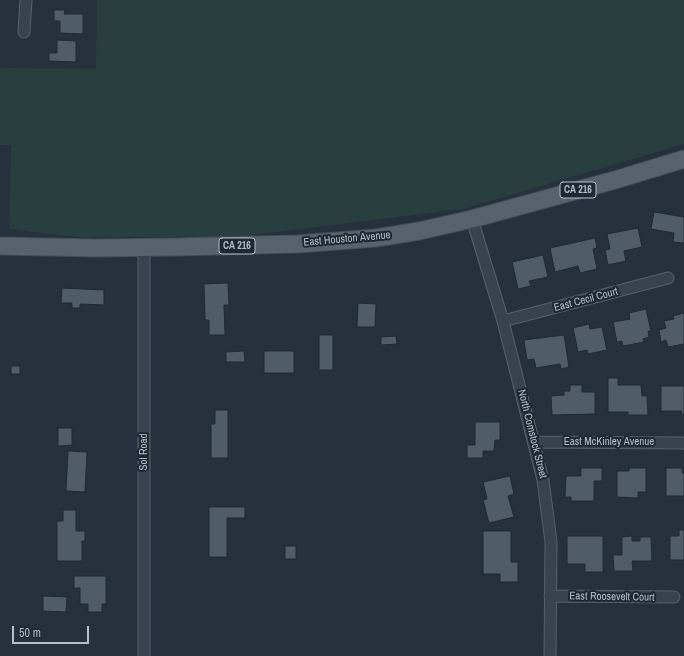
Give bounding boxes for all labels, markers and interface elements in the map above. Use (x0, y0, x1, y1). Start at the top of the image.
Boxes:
road number: CA 216 (560, 182, 596, 198)
street label: East Houston Avenue (303, 229, 391, 249)
road number: CA 216 (219, 238, 255, 254)
street label: East Cecil Court (553, 285, 619, 315)
street label: North Comstock Street (515, 388, 549, 480)
street label: Sol Road (137, 433, 151, 471)
street label: East McKinley Avenue (564, 435, 654, 449)
street label: East Roosevelt Court (569, 590, 655, 604)
scale bar (14, 618, 91, 644)
text: 50 m (19, 625, 41, 641)

